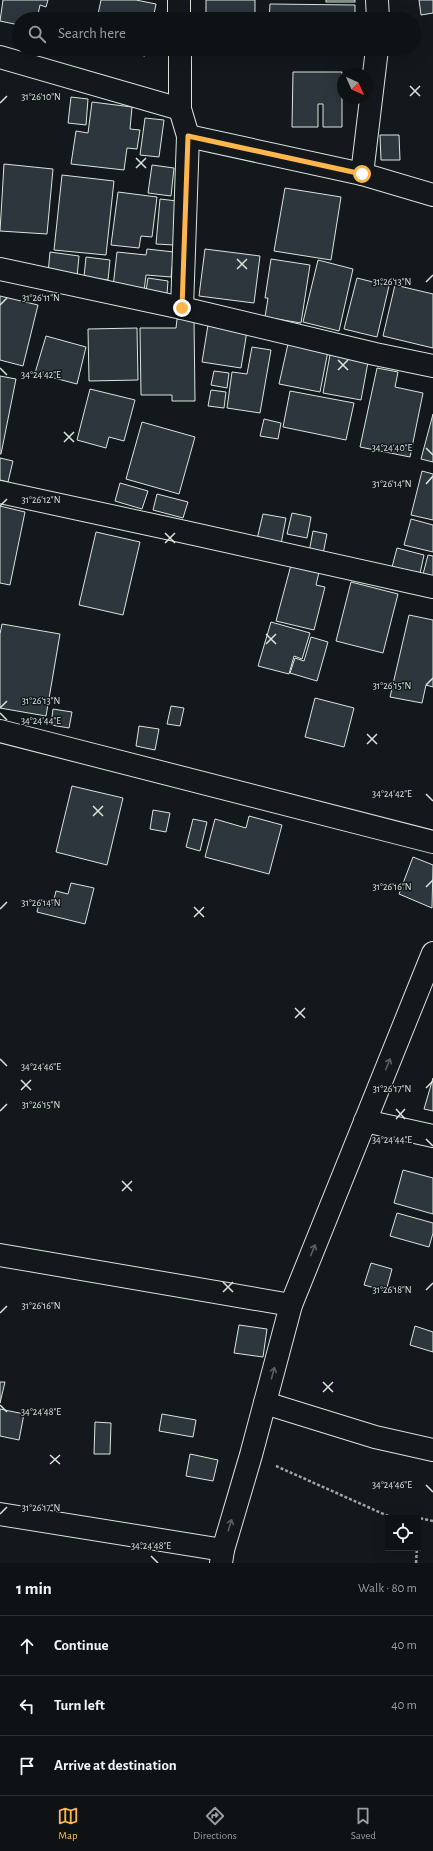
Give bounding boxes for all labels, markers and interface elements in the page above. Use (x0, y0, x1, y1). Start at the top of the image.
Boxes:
search box (12, 12, 421, 56)
icon: search (26, 23, 48, 45)
text: Search here (58, 26, 126, 41)
north arrow (337, 68, 373, 104)
text: 31°26'10"N (21, 92, 61, 102)
route start (353, 165, 371, 183)
text: 31°26'13"N (373, 277, 411, 287)
text: 31°26'11"N (22, 293, 60, 303)
route end (173, 299, 191, 317)
text: 34°24'42"E (21, 370, 61, 380)
text: 34°24'40"E (372, 443, 412, 453)
text: 31°26'14"N (372, 479, 412, 489)
text: 31°26'12"N (21, 495, 61, 505)
text: 31°26'15"N (373, 681, 411, 691)
text: 31°26'13"N (22, 696, 60, 706)
text: 34°24'44"E (21, 716, 61, 726)
text: 34°24'42"E (372, 789, 412, 799)
text: 31°26'16"N (372, 882, 412, 892)
text: 31°26'14"N (21, 898, 61, 908)
one-way arrow (384, 1059, 392, 1071)
text: 34°24'46"E (21, 1062, 61, 1072)
text: 31°26'17"N (373, 1084, 411, 1094)
text: 31°26'15"N (22, 1100, 60, 1110)
text: 34°24'44"E (372, 1135, 412, 1145)
one-way arrow (310, 1244, 318, 1256)
text: 31°26'18"N (372, 1285, 412, 1295)
text: 31°26'16"N (21, 1301, 61, 1311)
one-way arrow (270, 1367, 277, 1380)
text: 34°24'48"E (21, 1407, 61, 1417)
text: 34°24'46"E (372, 1480, 412, 1490)
text: 31°26'17"N (22, 1503, 60, 1513)
map controls (385, 1515, 421, 1551)
button: locate (385, 1515, 421, 1551)
one-way arrow (227, 1519, 234, 1532)
text: 34°24'48"E (131, 1541, 171, 1551)
text: 1 min (16, 1580, 52, 1597)
text: Walk · 80 m (358, 1582, 417, 1595)
icon: ahead (16, 1635, 38, 1657)
text: Continue (54, 1638, 109, 1653)
text: 40 m (391, 1639, 417, 1652)
icon: left (16, 1695, 38, 1717)
text: Turn left (54, 1698, 105, 1713)
text: 40 m (391, 1699, 417, 1712)
icon: arrive (16, 1755, 38, 1777)
text: Arrive at destination (54, 1758, 177, 1773)
tab: Map (57, 1805, 79, 1842)
tab: Directions (193, 1805, 237, 1842)
tab: Saved (351, 1805, 376, 1842)

